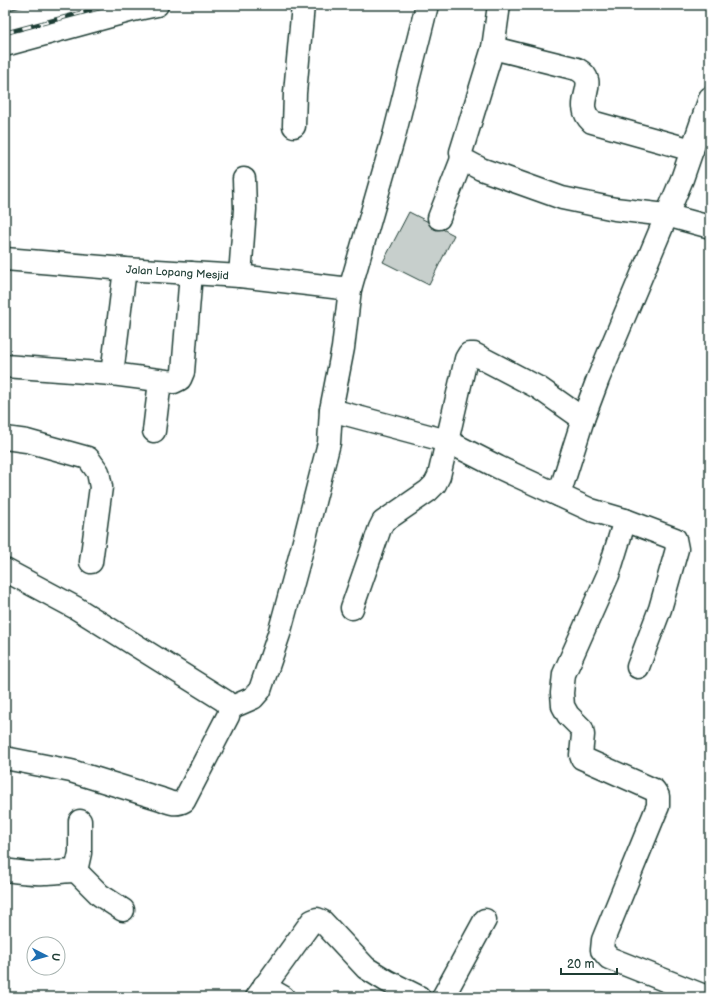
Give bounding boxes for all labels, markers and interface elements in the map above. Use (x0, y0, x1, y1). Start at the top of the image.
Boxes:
street label: Jalan Lopang Mesjid (126, 263, 229, 282)
north arrow (26, 936, 66, 976)
scale bar (561, 950, 617, 976)
text: U (49, 952, 62, 962)
text: 20 m (567, 957, 594, 972)

